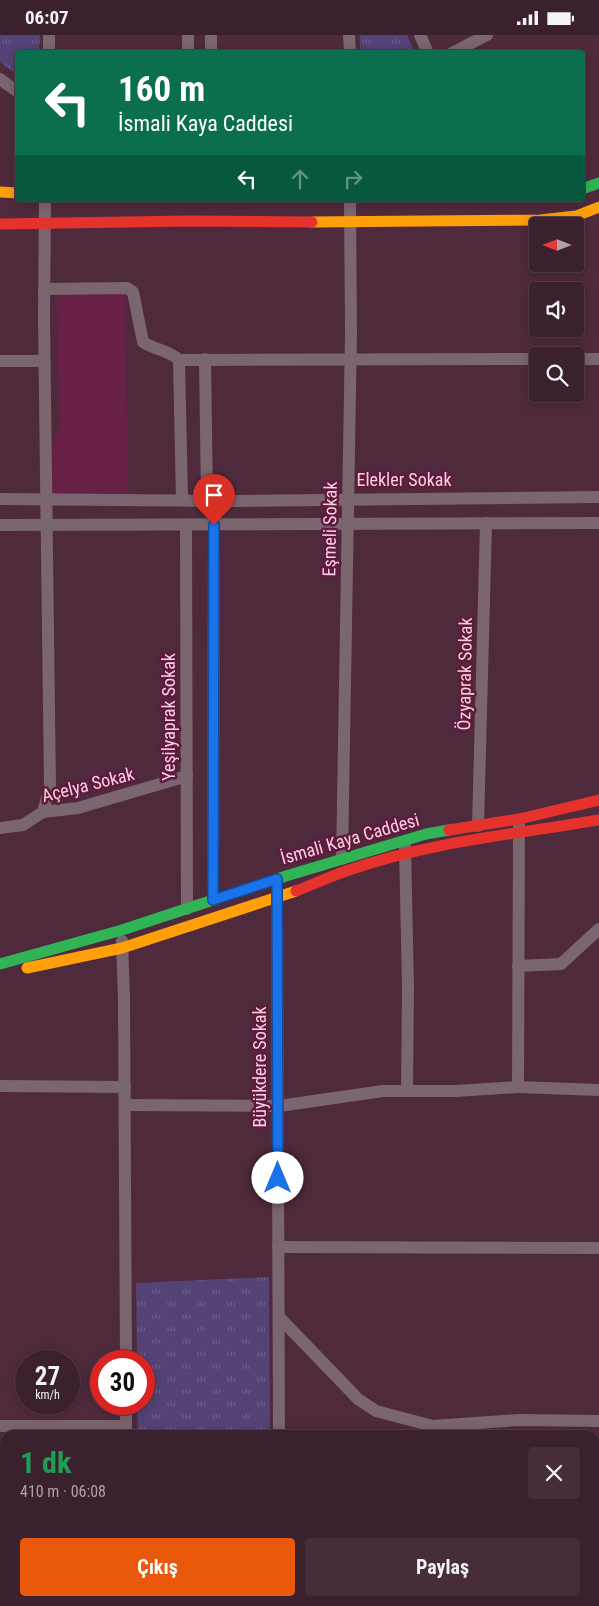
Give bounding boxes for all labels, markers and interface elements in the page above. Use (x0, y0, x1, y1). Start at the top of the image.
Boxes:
text: 06:07 (25, 6, 69, 29)
text: 160 m (118, 69, 205, 110)
icon: left (35, 70, 100, 135)
text: İsmali Kaya Caddesi (118, 111, 293, 136)
icon: left (233, 165, 261, 193)
icon: ahead (286, 165, 314, 193)
icon: right (339, 165, 367, 193)
north arrow (529, 217, 584, 273)
map controls (529, 217, 584, 402)
button: sound (529, 282, 584, 337)
button: search (529, 347, 584, 402)
street label: Elekler Sokak (356, 469, 452, 490)
pin (193, 474, 235, 525)
icon: arrive (200, 481, 228, 509)
street label: Eşmeli Sokak (318, 481, 341, 577)
street label: Özyaprak Sokak (453, 617, 476, 731)
street label: Yeşilyaprak Sokak (158, 653, 179, 781)
street label: Açelya Sokak (39, 763, 136, 806)
street label: İsmali Kaya Caddesi (278, 809, 422, 868)
street label: Büyükdere Sokak (249, 1006, 270, 1128)
position arrow (251, 1151, 303, 1203)
speed limit sign: 30 (90, 1350, 155, 1415)
text: 27 (35, 1362, 60, 1391)
text: km/h (35, 1388, 60, 1402)
text: 1 dk (20, 1445, 71, 1480)
button: close (528, 1447, 580, 1499)
text: 410 m · 06:08 (20, 1482, 106, 1501)
button: Çıkış (20, 1538, 295, 1596)
button: Paylaş (305, 1538, 580, 1596)

